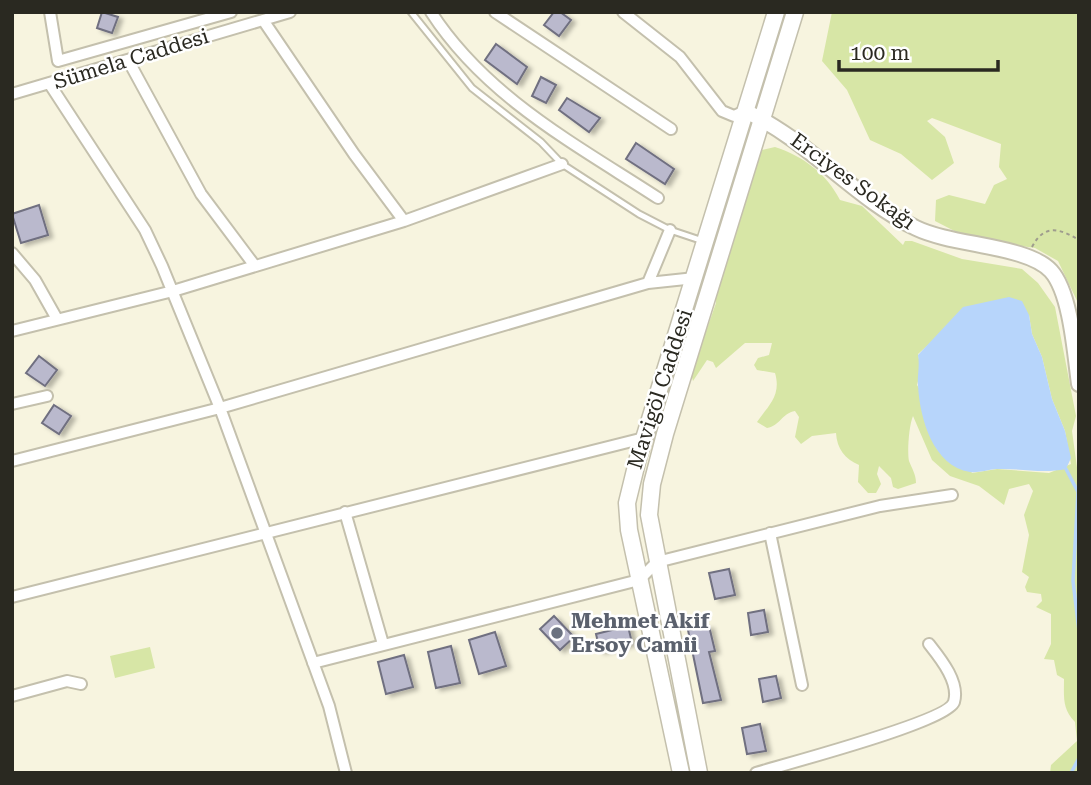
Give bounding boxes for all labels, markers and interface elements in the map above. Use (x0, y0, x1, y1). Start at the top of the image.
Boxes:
street label: Sümela Caddesi (50, 24, 212, 94)
scale bar (839, 28, 998, 72)
text: 100 m (850, 41, 910, 65)
street label: Erciyes Sokağı (786, 128, 920, 234)
street label: Mavigöl Caddesi (623, 306, 697, 472)
place label: Mehmet Akif Ersoy Camii (571, 609, 711, 657)
marker: Mehmet Akif Ersoy Camii (549, 625, 565, 641)

